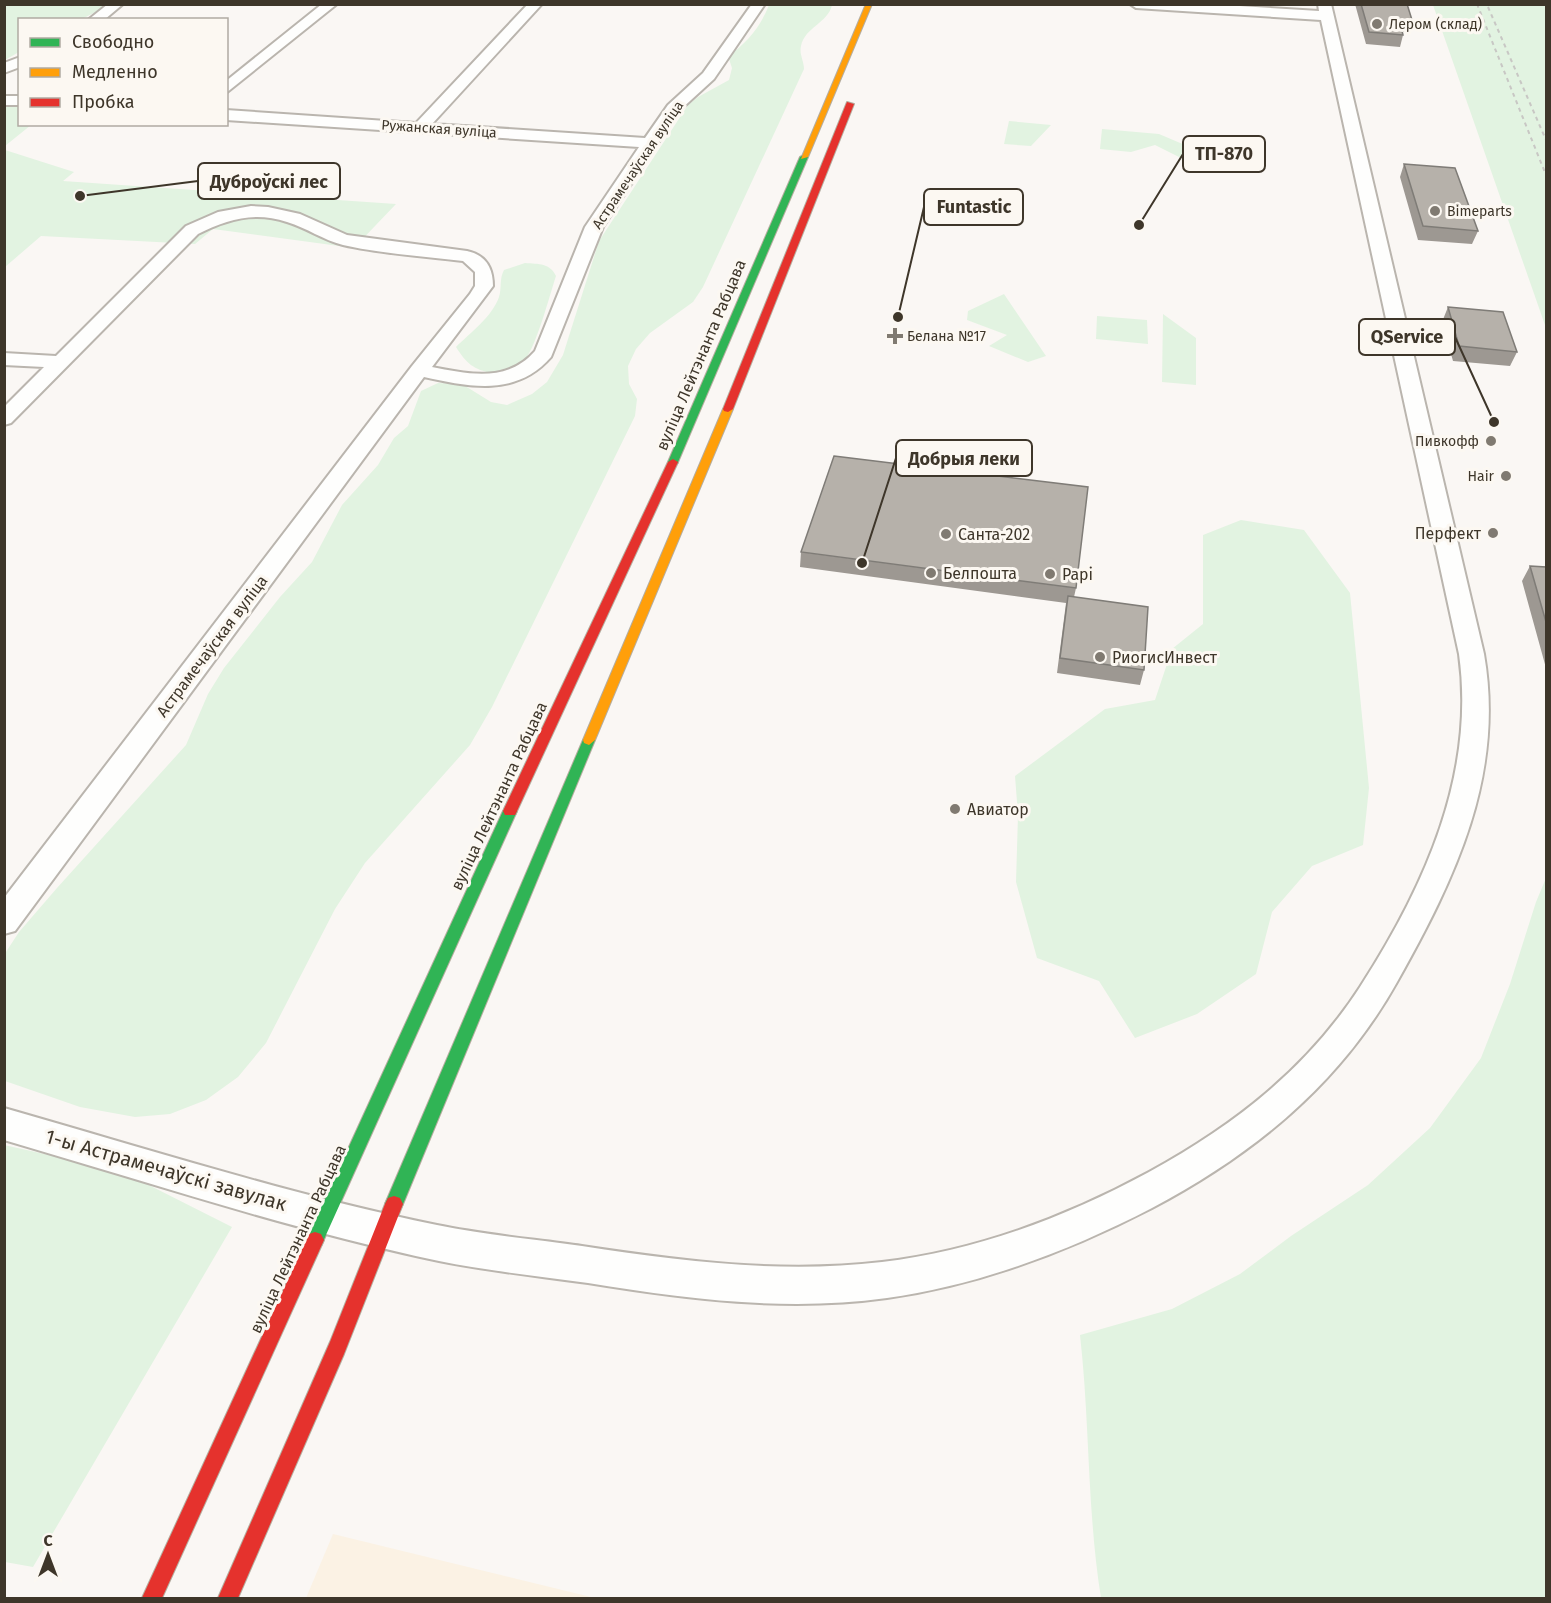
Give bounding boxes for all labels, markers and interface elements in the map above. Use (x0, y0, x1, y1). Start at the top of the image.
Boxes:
place label: Лером (склад) (1389, 16, 1482, 33)
marker: Лером (склад) (1370, 17, 1384, 31)
legend (18, 18, 228, 126)
text: Свободно (72, 31, 154, 53)
text: Медленно (72, 61, 158, 83)
text: Пробка (72, 91, 135, 113)
street label: Астрамечаўская вуліца (589, 98, 687, 232)
street label: Ружанская вуліца (381, 116, 497, 142)
callout: ТП-870 (1183, 136, 1265, 172)
text: ТП-870 (1195, 143, 1253, 165)
callout: Дуброўскі лес (198, 163, 340, 199)
text: Дуброўскі лес (209, 171, 328, 193)
callout: Funtastic (924, 189, 1023, 225)
text: Funtastic (937, 196, 1012, 218)
place label: Bimeparts (1447, 203, 1512, 220)
marker: Bimeparts (1428, 204, 1442, 218)
street label: вуліца Лейтэнанта Рабцава (652, 257, 750, 453)
callout: QService (1359, 319, 1455, 355)
text: QService (1371, 326, 1443, 348)
place label: Белана №17 (907, 328, 986, 345)
marker: Белана №17 (888, 329, 902, 343)
place label: Пивкофф (1415, 433, 1479, 450)
marker: Пивкофф (1484, 434, 1498, 448)
callout: Добрыя леки (896, 440, 1032, 476)
text: Добрыя леки (907, 448, 1020, 470)
place label: Hair (1468, 468, 1495, 485)
marker: Hair (1499, 469, 1513, 483)
place label: Перфект (1415, 524, 1482, 543)
place label: Санта-202 (958, 525, 1030, 544)
marker: Перфект (1486, 526, 1500, 540)
marker: Санта-202 (939, 527, 953, 541)
place label: Белпошта (943, 564, 1017, 583)
place label: Papi (1062, 565, 1093, 584)
marker: Белпошта (924, 566, 938, 580)
marker: Papi (1043, 567, 1057, 581)
street label: Астрамечаўская вуліца (153, 571, 271, 721)
place label: РиогисИнвест (1112, 648, 1218, 667)
marker: РиогисИнвест (1093, 650, 1107, 664)
street label: вуліца Лейтэнанта Рабцава (447, 699, 551, 893)
place label: Авиатор (967, 800, 1029, 819)
marker: Авиатор (948, 802, 962, 816)
street label: 1-ы Астрамечаўскі завулак (43, 1124, 290, 1216)
street label: вуліца Лейтэнанта Рабцава (246, 1142, 350, 1336)
north arrow (18, 1525, 78, 1585)
text: С (43, 1531, 53, 1550)

